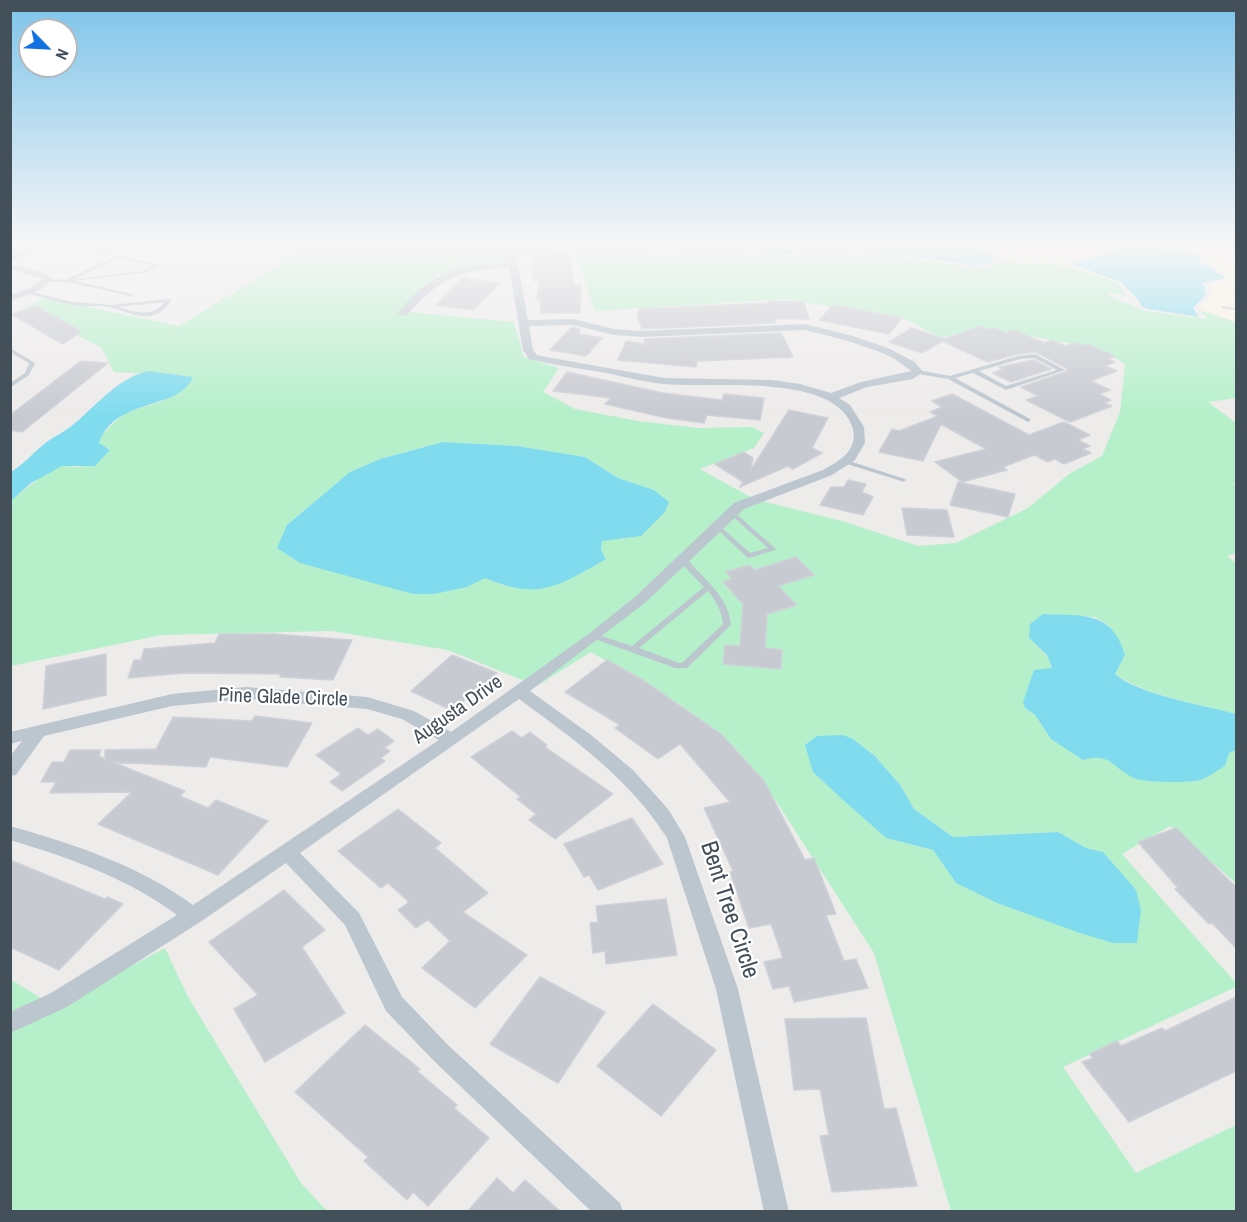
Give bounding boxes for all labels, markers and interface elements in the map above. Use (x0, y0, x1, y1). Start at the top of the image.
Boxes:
north arrow (18, 18, 78, 78)
text: N (51, 46, 75, 63)
street label: Augusta Drive (409, 670, 507, 750)
street label: Pine Glade Circle (218, 684, 348, 712)
street label: Bent Tree Circle (693, 838, 765, 982)

